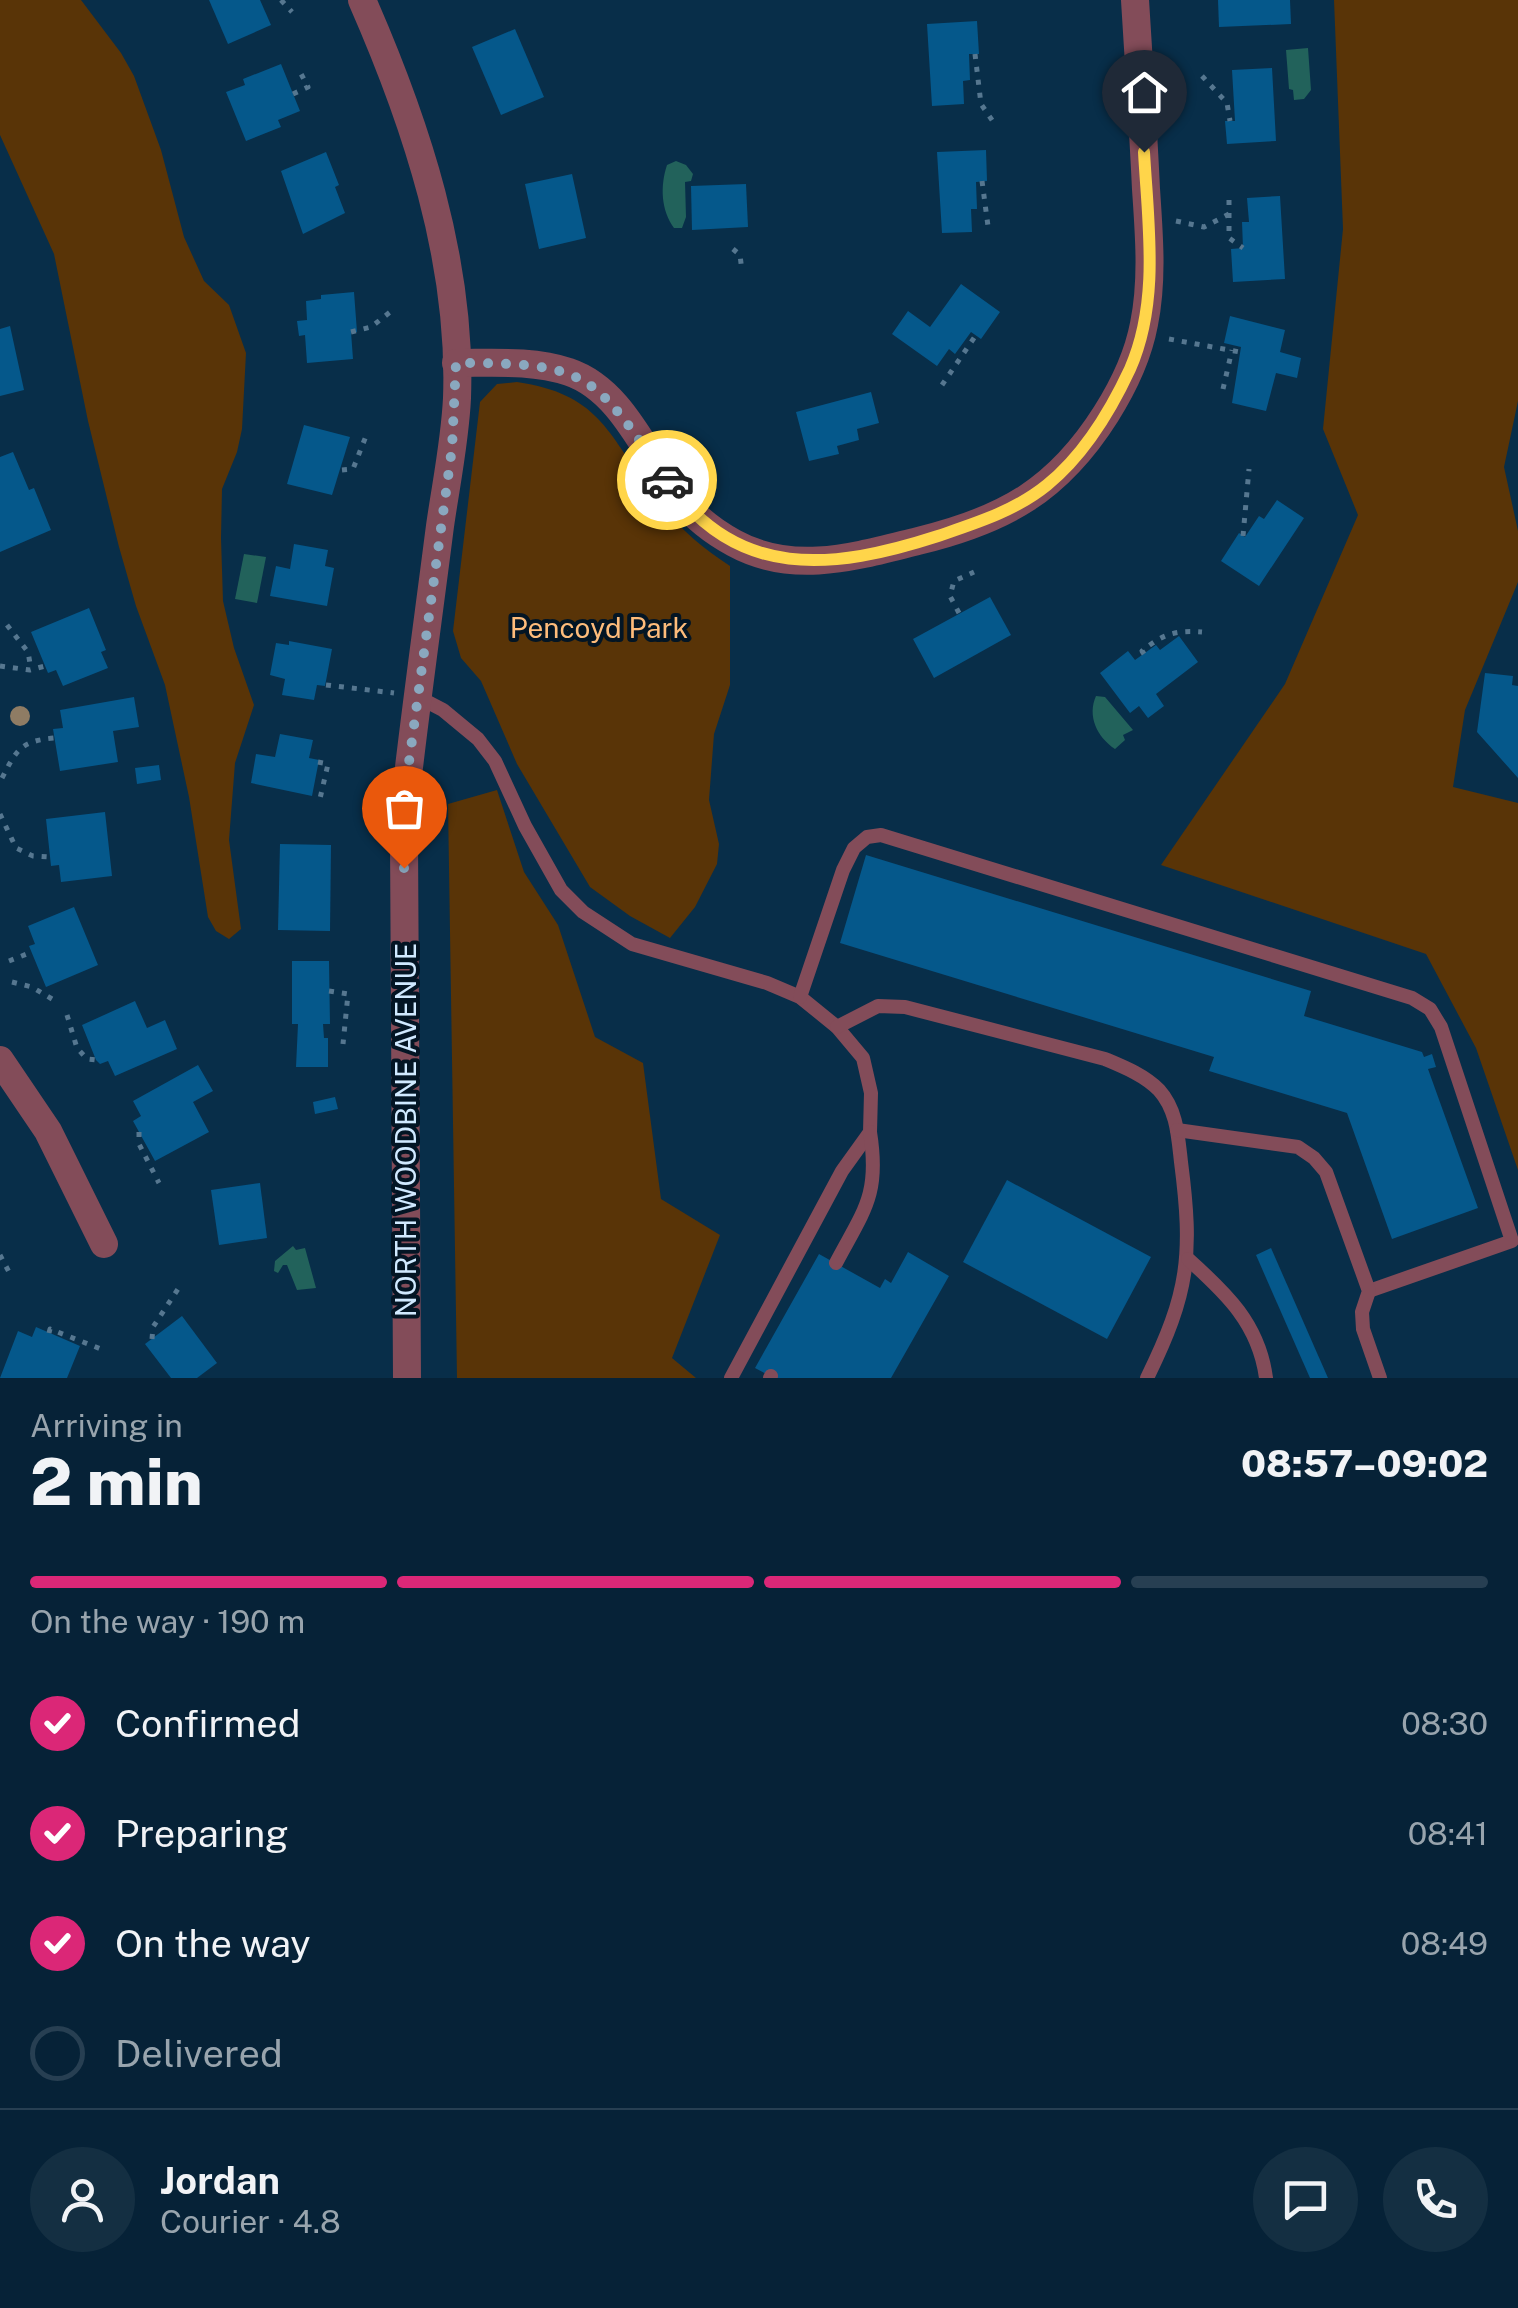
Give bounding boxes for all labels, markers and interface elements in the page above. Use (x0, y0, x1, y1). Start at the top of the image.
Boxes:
pin (1102, 50, 1187, 153)
icon: home (1117, 65, 1172, 120)
courier (617, 430, 717, 530)
icon: car (640, 453, 695, 508)
park label: Pencoyd Park (510, 611, 688, 644)
pin (362, 766, 447, 869)
icon: bag (377, 781, 432, 836)
street label: NORTH WOODBINE AVENUE (389, 943, 422, 1317)
text: Arriving in (30, 1407, 183, 1444)
text: 08:57–09:02 (1241, 1441, 1488, 1486)
text: 2 min (30, 1443, 203, 1520)
text: On the way · 190 m (30, 1603, 305, 1640)
icon: check (30, 1696, 85, 1751)
text: Confirmed (115, 1701, 300, 1746)
text: 08:30 (1401, 1705, 1488, 1742)
icon: check (30, 1806, 85, 1861)
text: Preparing (115, 1811, 289, 1856)
text: 08:41 (1408, 1815, 1488, 1852)
icon: check (30, 1916, 85, 1971)
text: On the way (115, 1921, 311, 1966)
text: 08:49 (1401, 1925, 1488, 1962)
text: Delivered (115, 2031, 283, 2076)
button: person (30, 2147, 135, 2252)
button: chat (1253, 2147, 1358, 2252)
button: phone (1383, 2147, 1488, 2252)
text: Jordan (160, 2158, 280, 2203)
text: Courier · 4.8 (160, 2203, 341, 2240)

